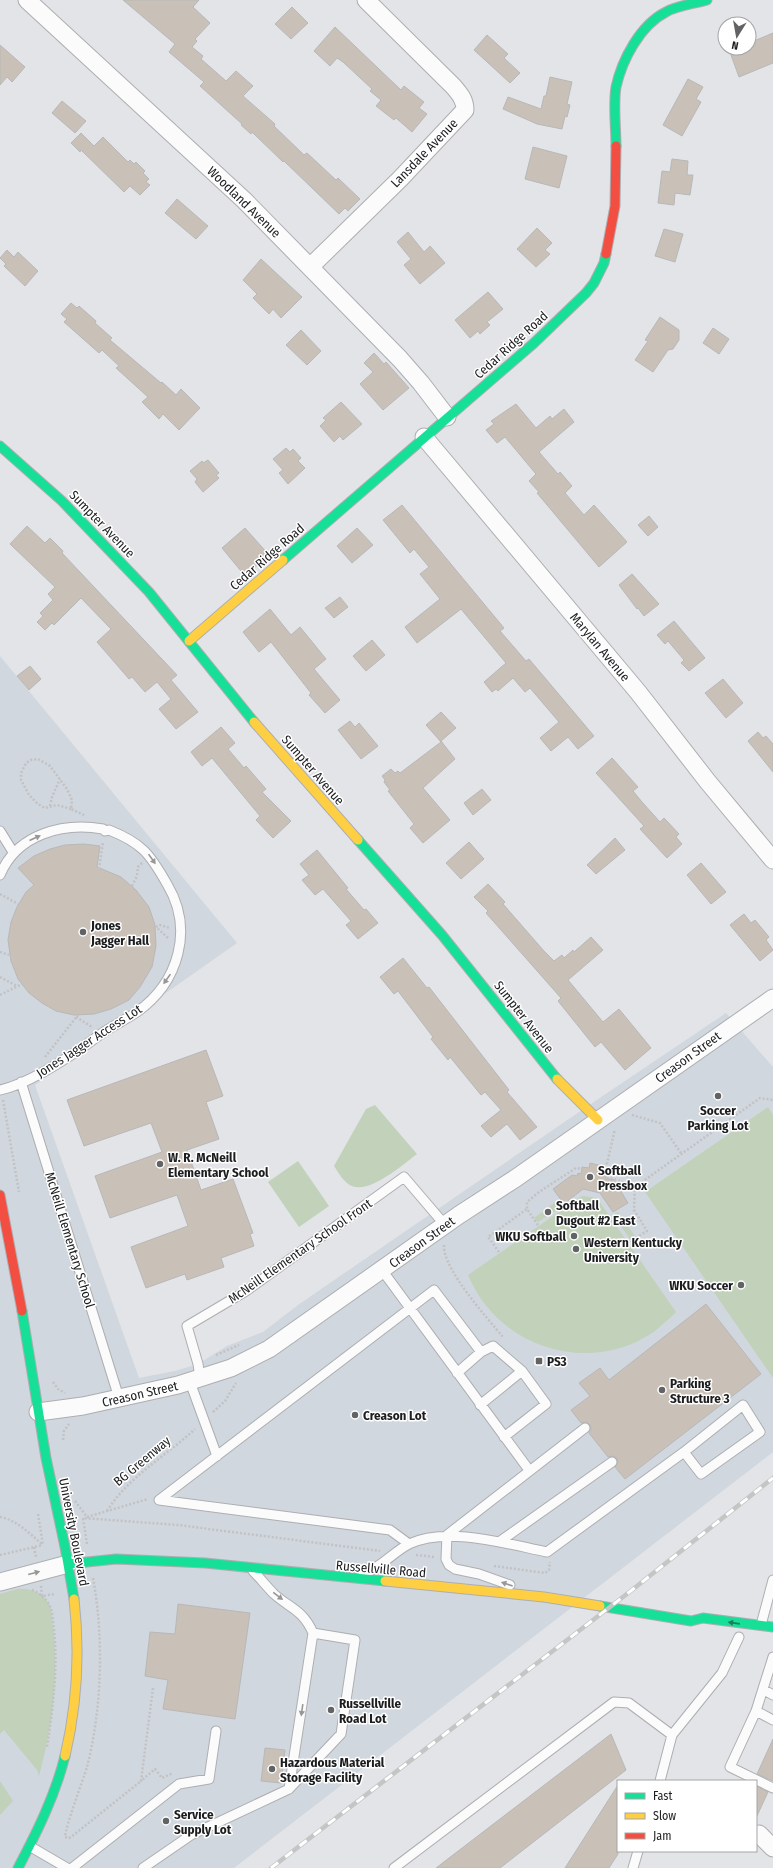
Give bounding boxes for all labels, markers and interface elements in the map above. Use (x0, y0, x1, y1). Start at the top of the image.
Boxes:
north arrow (717, 16, 757, 56)
text: N (731, 38, 740, 52)
street label: Lansdale Avenue (387, 116, 461, 190)
street label: Woodland Avenue (204, 163, 284, 241)
street label: Cedar Ridge Road (471, 308, 551, 382)
street label: Sumpter Avenue (66, 487, 138, 561)
street label: Cedar Ridge Road (227, 521, 307, 593)
street label: Marylan Avenue (567, 610, 633, 684)
street label: Sumpter Avenue (279, 732, 347, 808)
one-way arrow (30, 835, 41, 841)
one-way arrow (148, 854, 156, 865)
place label: Jones Jagger Hall (90, 918, 149, 948)
marker: Jones Jagger Hall (78, 927, 88, 937)
one-way arrow (163, 974, 171, 985)
street label: Sumpter Avenue (491, 978, 557, 1056)
street label: Jones Jagger Access Lot (34, 1001, 145, 1081)
street label: Creason Street (652, 1028, 724, 1086)
marker: Soccer Parking Lot (713, 1091, 723, 1101)
place label: Soccer Parking Lot (688, 1103, 749, 1133)
place label: W. R. McNeill Elementary School (168, 1150, 269, 1180)
marker: W. R. McNeill Elementary School (155, 1159, 165, 1169)
place label: Softball Pressbox (598, 1163, 648, 1193)
street label: McNeill Elementary School (42, 1170, 98, 1310)
marker: Softball Pressbox (585, 1172, 595, 1182)
street label: McNeill Elementary School Front (225, 1195, 375, 1306)
place label: Softball Dugout #2 East (556, 1198, 636, 1228)
marker: Softball Dugout #2 East (543, 1207, 553, 1217)
street label: Creason Street (386, 1213, 458, 1271)
place label: WKU Softball (495, 1229, 566, 1244)
marker: WKU Softball (569, 1231, 579, 1241)
place label: Western Kentucky University (584, 1235, 683, 1265)
marker: Western Kentucky University (571, 1244, 581, 1254)
place label: WKU Soccer (669, 1278, 733, 1293)
marker: WKU Soccer (736, 1280, 746, 1290)
place label: PS3 (547, 1354, 567, 1369)
marker: PS3 (534, 1356, 544, 1366)
place label: Parking Structure 3 (670, 1376, 730, 1406)
street label: Creason Street (101, 1378, 180, 1410)
marker: Parking Structure 3 (657, 1385, 667, 1395)
place label: Creason Lot (363, 1408, 427, 1423)
marker: Creason Lot (350, 1410, 360, 1420)
street label: BG Greenway (111, 1433, 173, 1489)
street label: University Boulevard (56, 1477, 92, 1587)
street label: Russellville Road (335, 1558, 427, 1580)
one-way arrow (28, 1570, 40, 1576)
one-way arrow (501, 1581, 513, 1587)
one-way arrow (272, 1592, 283, 1601)
one-way arrow (728, 1620, 740, 1626)
place label: Russellville Road Lot (339, 1696, 401, 1726)
one-way arrow (299, 1704, 305, 1716)
marker: Russellville Road Lot (326, 1705, 336, 1715)
place label: Hazardous Material Storage Facility (280, 1755, 385, 1785)
marker: Hazardous Material Storage Facility (267, 1764, 277, 1774)
legend (617, 1780, 757, 1852)
text: Fast (653, 1789, 672, 1803)
place label: Service Supply Lot (174, 1807, 232, 1837)
text: Slow (653, 1809, 676, 1823)
marker: Service Supply Lot (161, 1816, 171, 1826)
text: Jam (653, 1829, 671, 1843)

